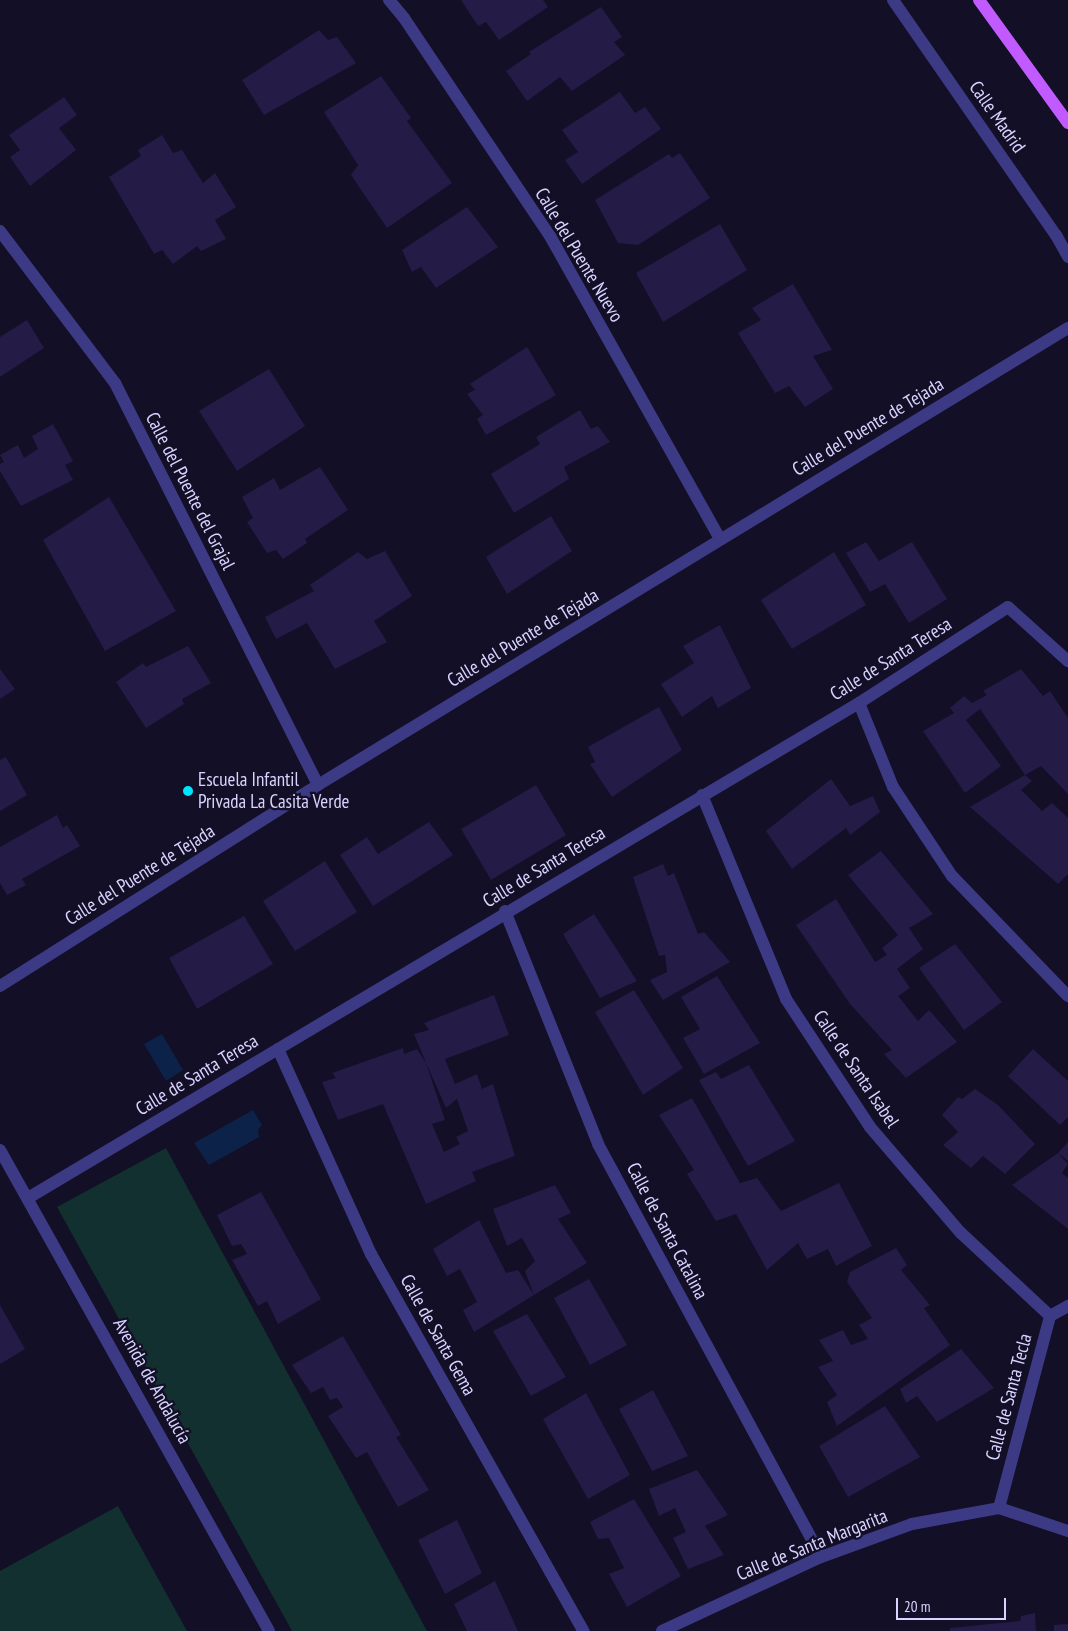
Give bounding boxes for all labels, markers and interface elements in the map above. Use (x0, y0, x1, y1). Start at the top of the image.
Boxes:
street label: Calle Madrid (964, 77, 1030, 157)
street label: Calle del Puente Nuevo (530, 184, 628, 326)
street label: Calle del Puente de Tejada (788, 373, 948, 481)
street label: Calle del Puente del Grajal (140, 409, 240, 573)
street label: Calle del Puente de Tejada (443, 584, 603, 692)
street label: Calle de Santa Teresa (826, 612, 956, 706)
place label: Escuela Infantil Privada La Casita Verde (198, 769, 350, 813)
marker: Escuela Infantil Privada La Casita Verde (182, 785, 194, 797)
street label: Calle del Puente de Tejada (61, 820, 219, 930)
street label: Calle de Santa Teresa (478, 821, 610, 913)
street label: Calle de Santa Isabel (808, 1006, 904, 1132)
street label: Calle de Santa Teresa (131, 1029, 263, 1121)
street label: Calle de Santa Catalina (621, 1159, 713, 1303)
street label: Calle de Santa Gema (395, 1270, 481, 1400)
street label: Avenida de Andalucía (108, 1314, 196, 1448)
street label: Calle de Santa Tecla (981, 1331, 1037, 1463)
street label: Calle de Santa Margarita (733, 1504, 891, 1586)
scale bar (898, 1588, 1008, 1620)
text: 20 m (904, 1597, 930, 1616)

